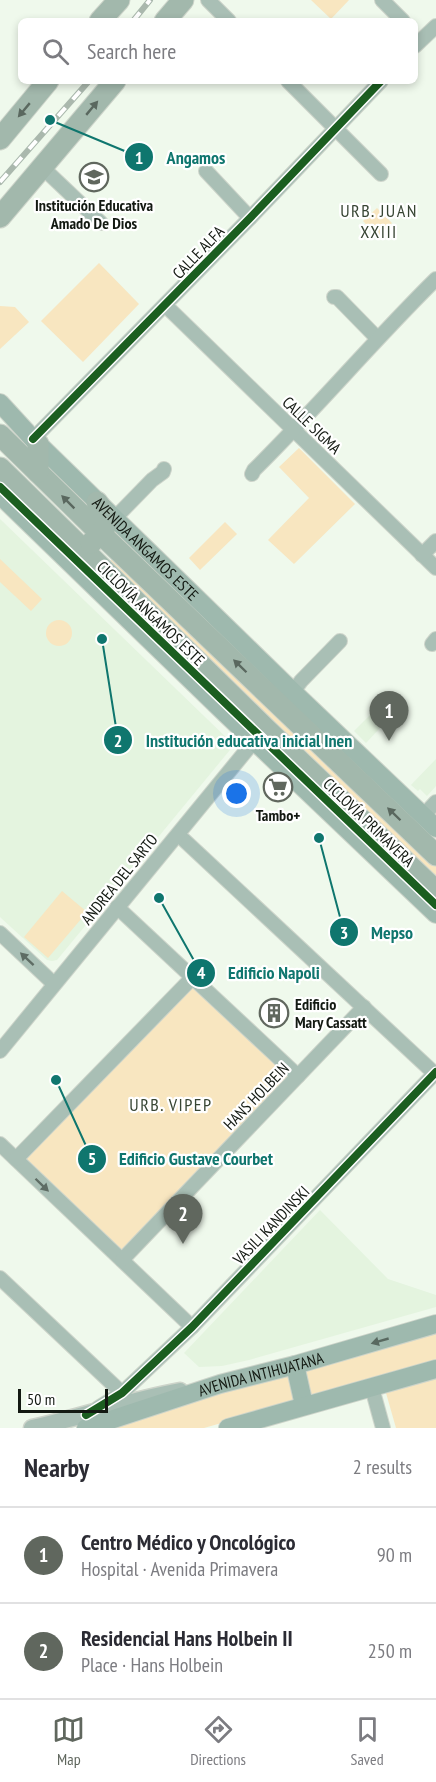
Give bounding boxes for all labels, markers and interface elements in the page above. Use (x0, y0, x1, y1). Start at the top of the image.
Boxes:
search box (18, 18, 418, 84)
icon: search (39, 35, 72, 68)
text: Search here (87, 37, 176, 65)
one-way arrow (86, 100, 99, 116)
one-way arrow (17, 102, 30, 118)
callout: Angamos (124, 139, 237, 175)
text: 1 (135, 146, 143, 169)
text: Angamos (166, 146, 225, 169)
school or university icon: Institución Educativa Amado De Dios (78, 161, 110, 193)
place label: Institución Educativa Amado De Dios (35, 195, 153, 233)
district label: URB. JUAN XXIII (340, 199, 418, 243)
street label: CALLE ALFA (168, 221, 228, 283)
street label: CALLE SIGMA (278, 392, 346, 458)
street label: AVENIDA ANGAMOS ESTE (88, 492, 203, 605)
one-way arrow (62, 496, 76, 510)
street label: CICLOVÍA ANGAMOS ESTE (93, 556, 209, 670)
one-way arrow (232, 659, 247, 673)
pin: 1 (370, 692, 408, 741)
callout: Institución educativa inicial Inen (103, 722, 364, 758)
text: 2 (114, 729, 122, 752)
text: Institución educativa inicial Inen (146, 729, 352, 752)
supermarket icon: Tambo+ (262, 771, 294, 803)
street label: CICLOVÍA PRIMAVERA (319, 773, 419, 871)
your location (222, 779, 251, 808)
place label: Tambo+ (256, 805, 300, 825)
one-way arrow (387, 808, 401, 822)
street label: ANDREA DEL SARTO (76, 829, 162, 928)
callout: Mepso (329, 914, 425, 950)
text: 3 (340, 921, 348, 944)
text: Mepso (371, 921, 413, 944)
one-way arrow (20, 952, 35, 966)
callout: Edificio Napoli (186, 955, 332, 991)
text: 4 (197, 961, 206, 984)
text: Edificio Napoli (228, 961, 320, 984)
place label: Edificio Mary Cassatt (295, 994, 367, 1032)
building icon: Edificio Mary Cassatt (258, 997, 290, 1029)
street label: HANS HOLBEIN (219, 1058, 293, 1134)
district label: URB. VIPEP (129, 1093, 213, 1116)
callout: Edificio Gustave Courbet (77, 1141, 285, 1177)
text: 5 (88, 1147, 96, 1170)
text: Edificio Gustave Courbet (119, 1147, 274, 1170)
one-way arrow (35, 1177, 49, 1191)
street label: VASILI KANDINSKI (228, 1182, 313, 1269)
pin: 2 (164, 1194, 202, 1244)
one-way arrow (371, 1336, 389, 1346)
street label: AVENIDA INTIHUATANA (195, 1347, 326, 1401)
scale bar (18, 1386, 108, 1414)
text: 50 m (27, 1389, 55, 1409)
text: Nearby (24, 1451, 89, 1484)
text: 2 results (353, 1454, 412, 1480)
text: Centro Médico y Oncológico (81, 1528, 296, 1556)
text: 1 (39, 1542, 48, 1568)
text: 90 m (377, 1542, 412, 1568)
text: Hospital · Avenida Primavera (81, 1556, 278, 1582)
text: Residencial Hans Holbein II (81, 1624, 293, 1652)
text: 2 (39, 1638, 48, 1664)
text: 250 m (368, 1638, 412, 1664)
text: Place · Hans Holbein (81, 1652, 223, 1678)
tab: Map (52, 1713, 85, 1769)
tab: Directions (190, 1713, 246, 1769)
tab: Saved (351, 1713, 384, 1769)

